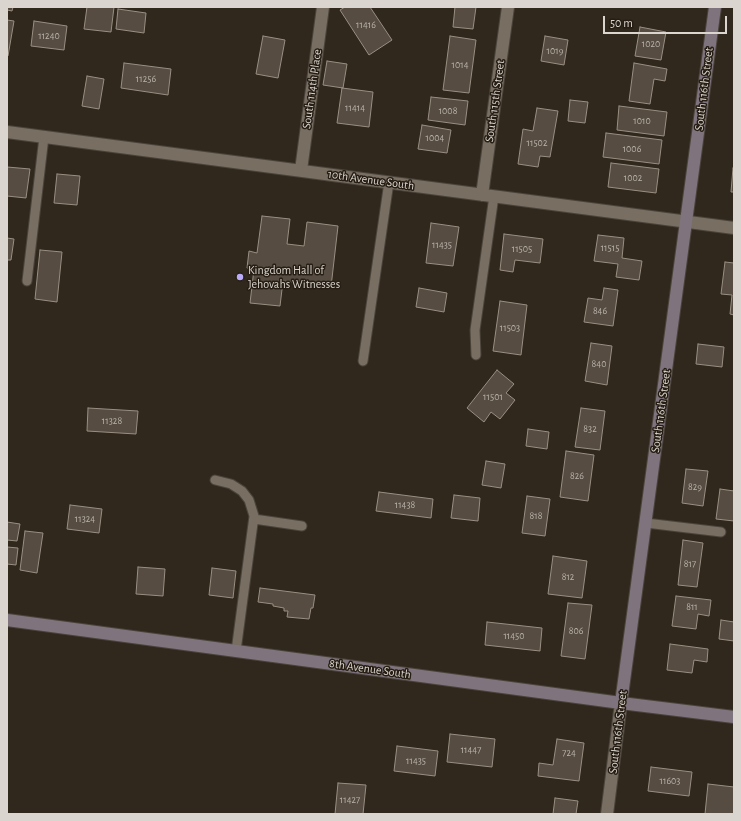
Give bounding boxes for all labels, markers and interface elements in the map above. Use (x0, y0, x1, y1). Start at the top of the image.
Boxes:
scale bar (605, 8, 729, 34)
text: 50 m (610, 17, 633, 29)
house number: 11416 (356, 19, 376, 31)
house number: 11240 (38, 30, 60, 42)
house number: 1020 (642, 38, 660, 50)
house number: 1019 (547, 45, 563, 57)
street label: South 116th Street (692, 47, 716, 131)
street label: South 114th Place (299, 48, 325, 130)
house number: 1014 (452, 59, 468, 71)
street label: South 115th Street (482, 59, 508, 143)
house number: 11256 (136, 73, 156, 85)
house number: 11414 (345, 102, 365, 114)
house number: 1008 (439, 105, 457, 117)
house number: 1010 (633, 115, 651, 127)
house number: 1004 (426, 132, 444, 144)
house number: 11502 (527, 137, 547, 149)
house number: 1006 (623, 143, 641, 155)
street label: 10th Avenue South (327, 167, 415, 193)
house number: 1002 (624, 172, 642, 184)
house number: 11435 (432, 239, 452, 251)
house number: 11515 (601, 242, 619, 254)
house number: 11505 (512, 243, 532, 255)
place label: Kingdom Hall of Jehovahs Witnesses (248, 263, 340, 291)
marker: Kingdom Hall of Jehovahs Witnesses (235, 272, 245, 282)
house number: 846 (593, 305, 607, 317)
house number: 11503 (500, 322, 520, 334)
house number: 840 (592, 358, 606, 370)
street label: South 116th Street (648, 369, 674, 453)
house number: 11501 (483, 391, 503, 403)
house number: 11328 (102, 415, 122, 427)
house number: 832 (583, 423, 597, 435)
house number: 826 (570, 470, 584, 482)
house number: 829 (688, 481, 702, 493)
house number: 11438 (395, 499, 415, 511)
house number: 818 (530, 510, 542, 522)
house number: 11324 (75, 513, 95, 525)
house number: 817 (684, 558, 696, 570)
house number: 812 (562, 571, 574, 583)
house number: 811 (686, 601, 698, 613)
house number: 806 (569, 625, 583, 637)
house number: 11450 (503, 630, 525, 642)
street label: 8th Avenue South (328, 656, 412, 682)
street label: South 116th Street (606, 690, 630, 774)
house number: 11447 (461, 744, 481, 756)
house number: 724 (562, 747, 576, 759)
house number: 11435 (406, 755, 426, 767)
house number: 11603 (660, 775, 680, 787)
house number: 11427 (340, 794, 360, 806)

